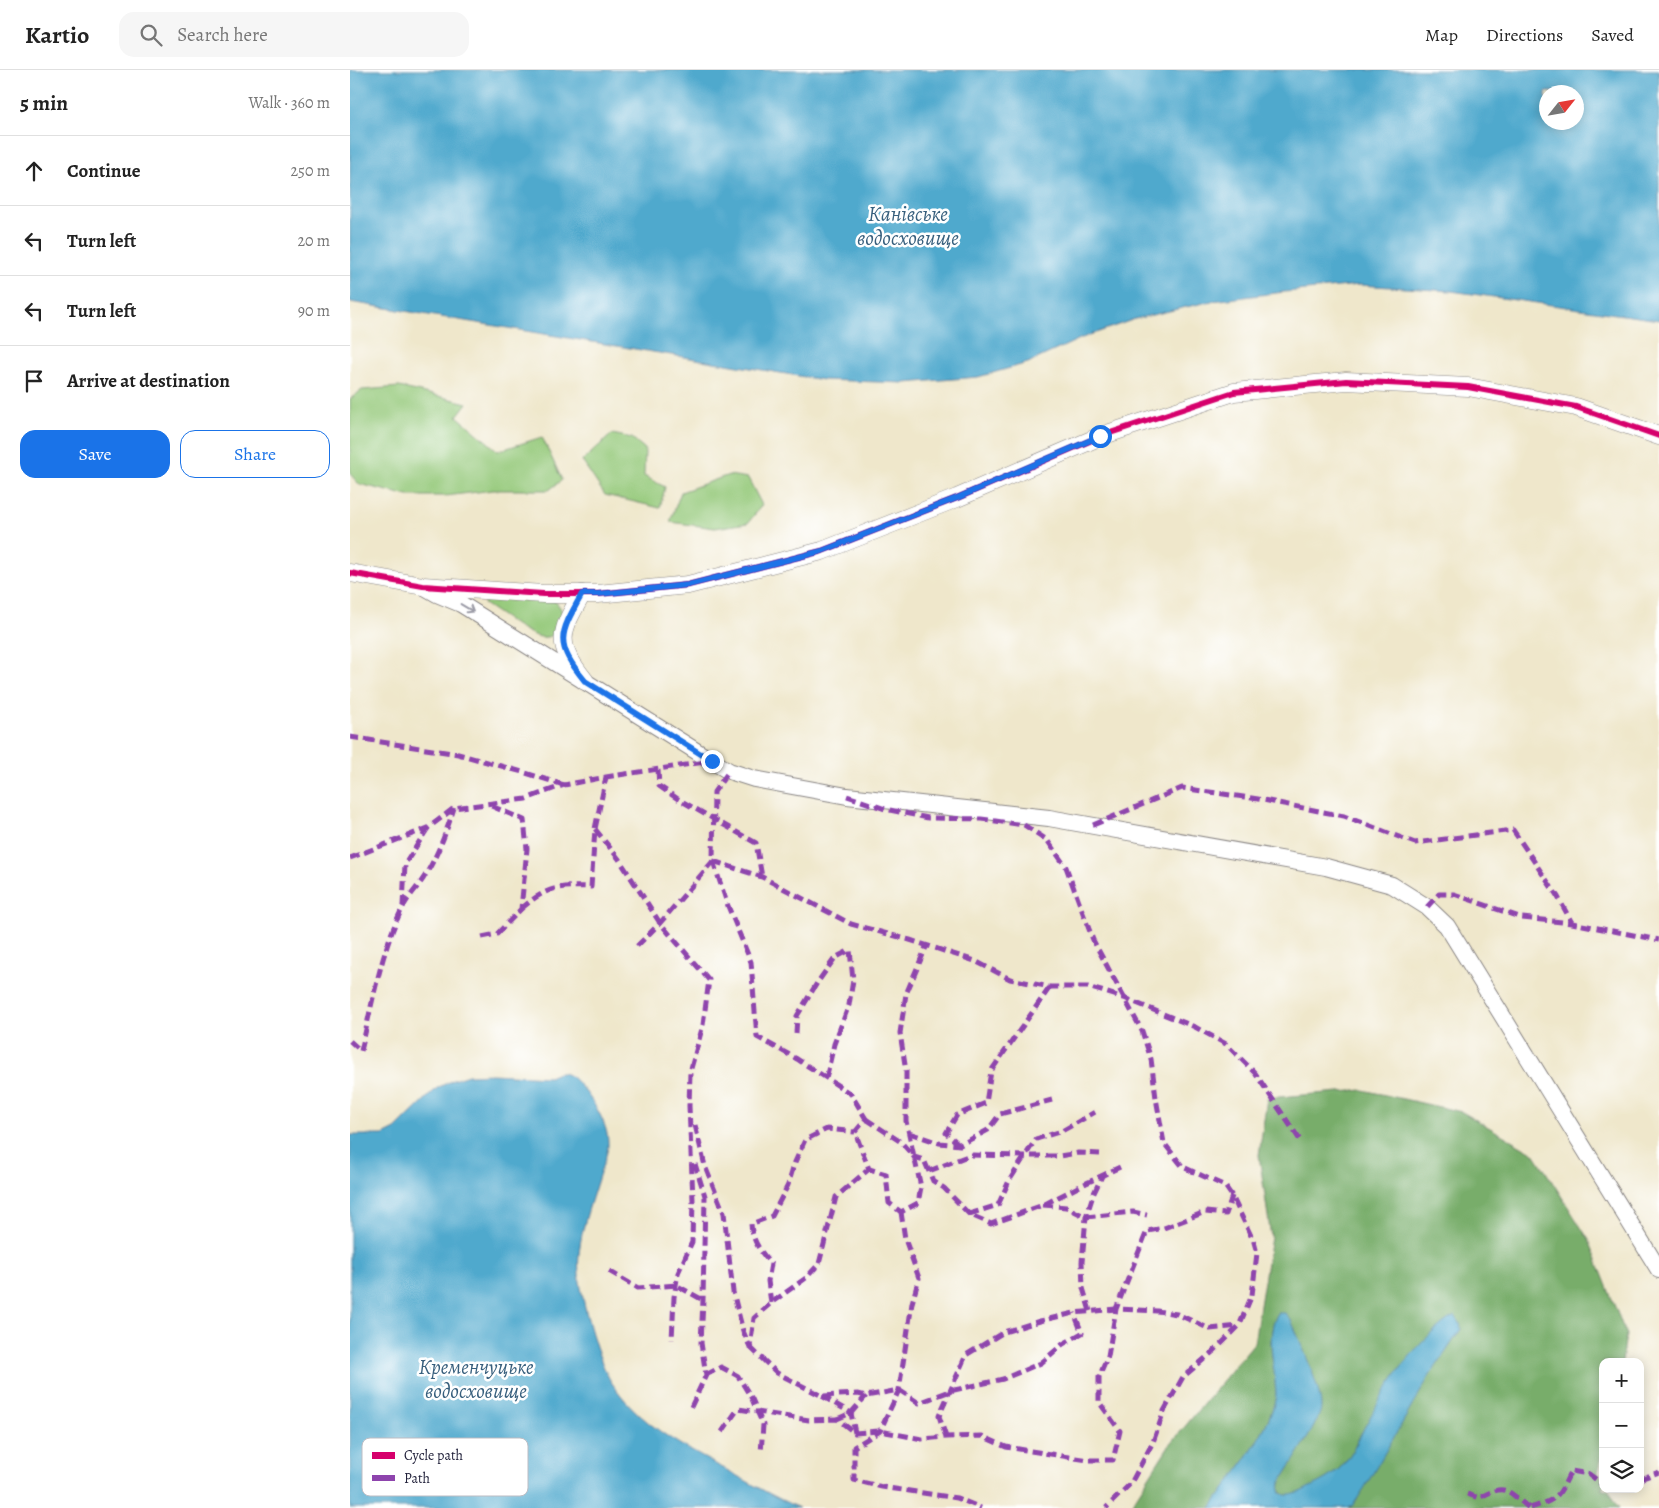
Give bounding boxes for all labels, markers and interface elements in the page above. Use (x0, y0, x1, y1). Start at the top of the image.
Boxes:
search box (119, 12, 469, 57)
text: Kartio (25, 19, 89, 51)
icon: search (137, 21, 165, 49)
text: Search here (177, 22, 268, 48)
text: Map (1425, 23, 1458, 47)
text: Directions (1486, 23, 1563, 47)
text: Saved (1591, 23, 1634, 47)
north arrow (1539, 85, 1584, 130)
text: 5 min (20, 89, 68, 117)
text: Walk · 360 m (248, 92, 330, 114)
icon: ahead (20, 157, 48, 185)
text: Continue (67, 158, 141, 184)
text: 250 m (291, 160, 330, 182)
water label: Канівське водосховище (857, 200, 959, 252)
icon: left (20, 227, 48, 255)
text: Turn left (67, 228, 136, 254)
text: 20 m (297, 230, 330, 252)
icon: left (20, 297, 48, 325)
text: Turn left (67, 298, 136, 324)
text: 90 m (298, 300, 330, 322)
icon: arrive (20, 367, 48, 395)
text: Arrive at destination (67, 368, 230, 394)
route start (1089, 425, 1112, 448)
button: Save (20, 430, 170, 478)
button: Share (180, 430, 330, 478)
one-way arrow (459, 603, 473, 613)
route end (701, 750, 724, 773)
water label: Кременчуцьке водосховище (418, 1353, 534, 1405)
map controls (1599, 1358, 1644, 1493)
button: + (1599, 1358, 1644, 1403)
button: − (1599, 1403, 1644, 1448)
legend (362, 1438, 528, 1496)
text: Cycle path (404, 1446, 464, 1465)
button: layers (1599, 1448, 1644, 1493)
text: Path (404, 1469, 431, 1488)

